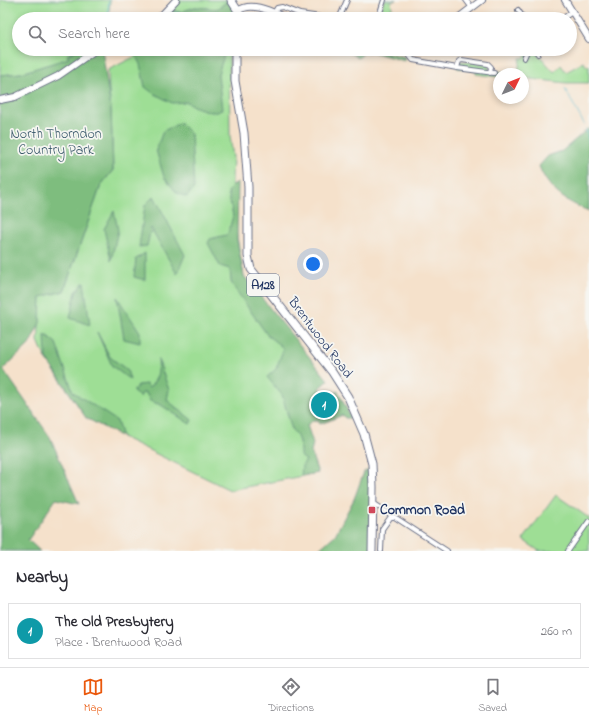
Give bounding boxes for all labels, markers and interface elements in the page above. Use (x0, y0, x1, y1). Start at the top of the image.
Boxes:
search box (12, 12, 577, 56)
icon: search (26, 23, 48, 45)
text: Search here (58, 23, 130, 45)
north arrow (493, 68, 529, 104)
park label: North Thorndon Country Park (10, 124, 102, 162)
your location (303, 254, 323, 274)
road number: A128 (247, 274, 279, 296)
street label: Brentwood Road (282, 292, 358, 383)
pin: 1 (311, 390, 337, 420)
place label: Common Road (380, 500, 465, 521)
marker: Common Road (367, 505, 377, 515)
text: Nearby (16, 565, 68, 590)
text: The Old Presbytery (55, 611, 174, 633)
text: 1 (28, 622, 32, 641)
text: 260 m (541, 622, 572, 641)
text: Place · Brentwood Road (55, 633, 182, 652)
tab: Map (82, 676, 104, 716)
tab: Directions (268, 676, 314, 716)
tab: Saved (478, 676, 507, 716)

